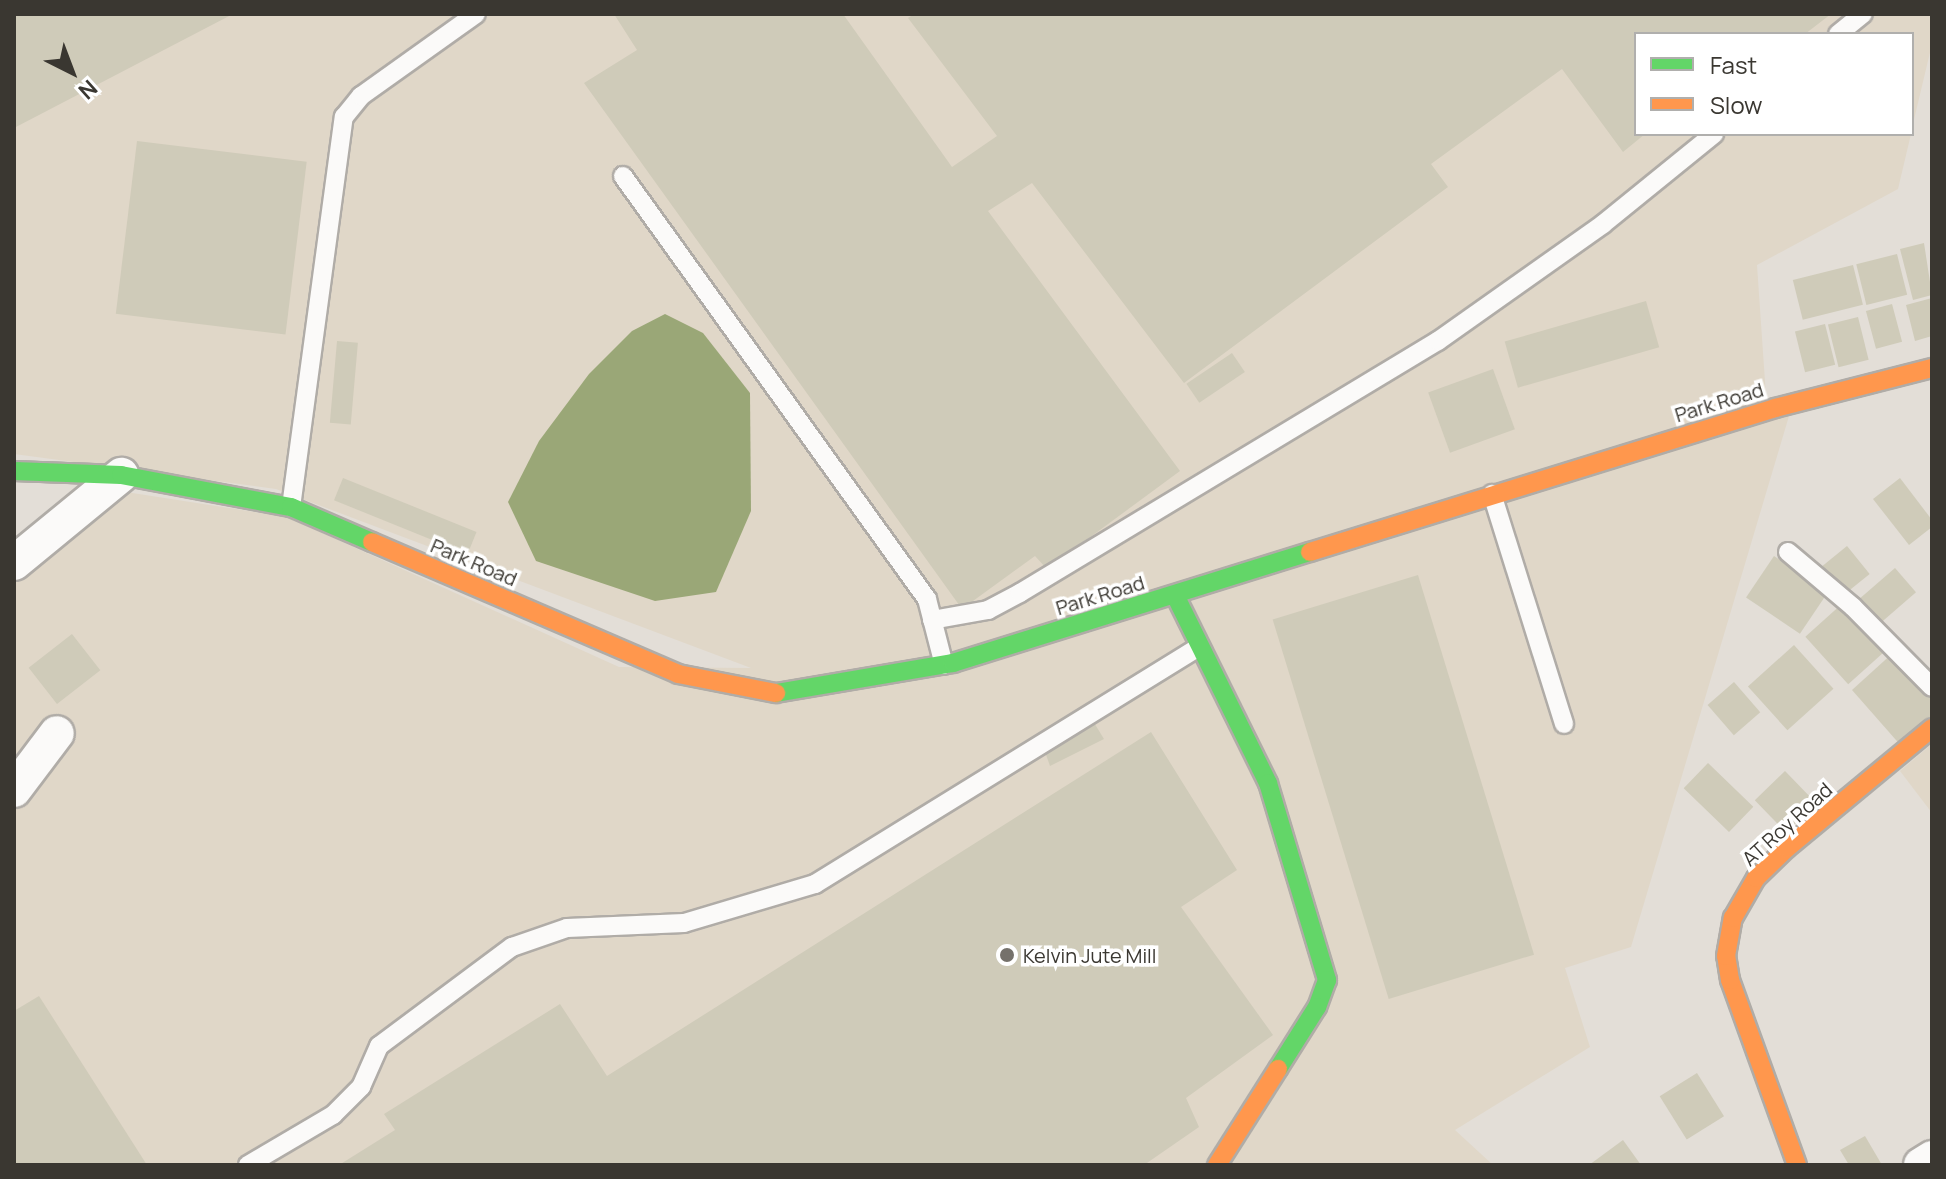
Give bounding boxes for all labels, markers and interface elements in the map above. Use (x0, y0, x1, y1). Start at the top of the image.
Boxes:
north arrow (32, 32, 112, 112)
legend (1634, 32, 1914, 136)
text: Fast (1710, 48, 1757, 81)
text: N (72, 73, 104, 106)
text: Slow (1710, 88, 1763, 121)
street label: Park Road (1672, 377, 1766, 427)
street label: Park Road (427, 533, 521, 591)
street label: Park Road (1053, 570, 1147, 620)
street label: AT Roy Road (1737, 777, 1837, 871)
place label: Kelvin Jute Mill (1023, 943, 1156, 967)
marker: Kelvin Jute Mill (998, 946, 1016, 964)

